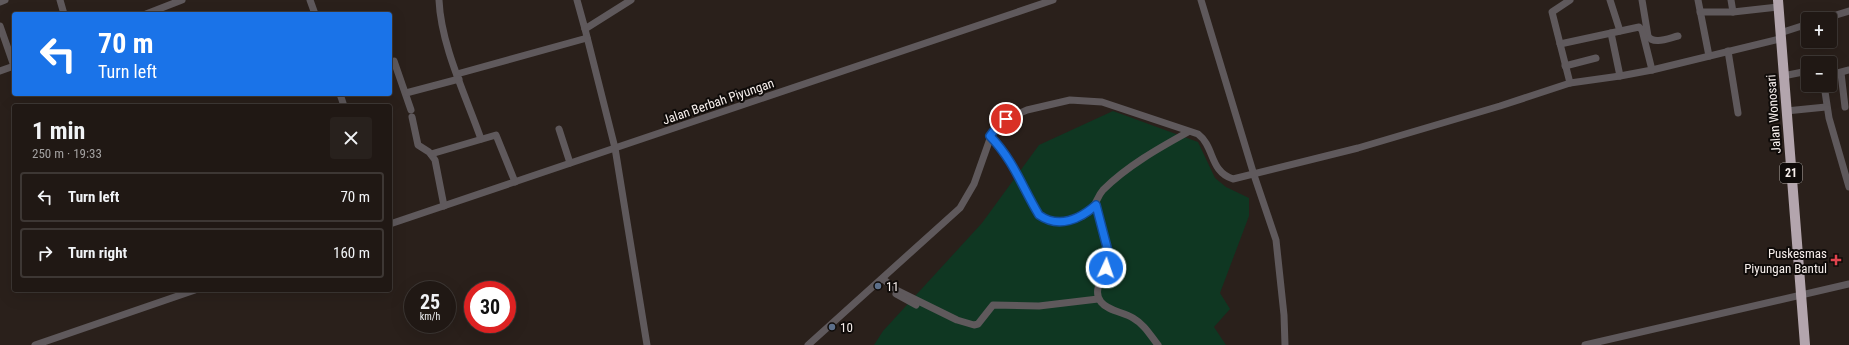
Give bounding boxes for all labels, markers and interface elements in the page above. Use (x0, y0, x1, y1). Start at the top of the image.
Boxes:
map controls (1801, 12, 1837, 92)
button: + (1801, 12, 1837, 48)
text: 70 m (98, 27, 154, 60)
icon: left (32, 28, 84, 80)
button: − (1801, 56, 1837, 92)
text: Turn left (98, 61, 157, 82)
street label: Jalan Wonosari (1763, 74, 1784, 154)
street label: Jalan Berbah Piyungan (660, 75, 776, 128)
pin (989, 102, 1023, 136)
icon: arrive (995, 108, 1017, 130)
text: 1 min (32, 117, 85, 145)
button: close (330, 117, 372, 159)
text: 250 m · 19:33 (32, 146, 102, 161)
road number: 21 (1780, 163, 1802, 183)
icon: left (34, 186, 56, 208)
text: Turn left (68, 188, 119, 206)
text: 70 m (340, 188, 370, 206)
icon: right (34, 242, 56, 264)
text: Turn right (68, 244, 127, 262)
text: 160 m (333, 244, 370, 262)
place label: Puskesmas Piyungan Bantul (1744, 246, 1827, 276)
position arrow (1085, 247, 1127, 289)
marker: Puskesmas Piyungan Bantul (1830, 254, 1842, 266)
place label: 11 (886, 279, 899, 294)
speed limit sign: 30 (464, 281, 516, 333)
marker: 11 (873, 281, 883, 291)
text: 25 (420, 290, 440, 314)
text: km/h (420, 311, 440, 322)
place label: 10 (840, 320, 853, 335)
marker: 10 (827, 322, 837, 332)

